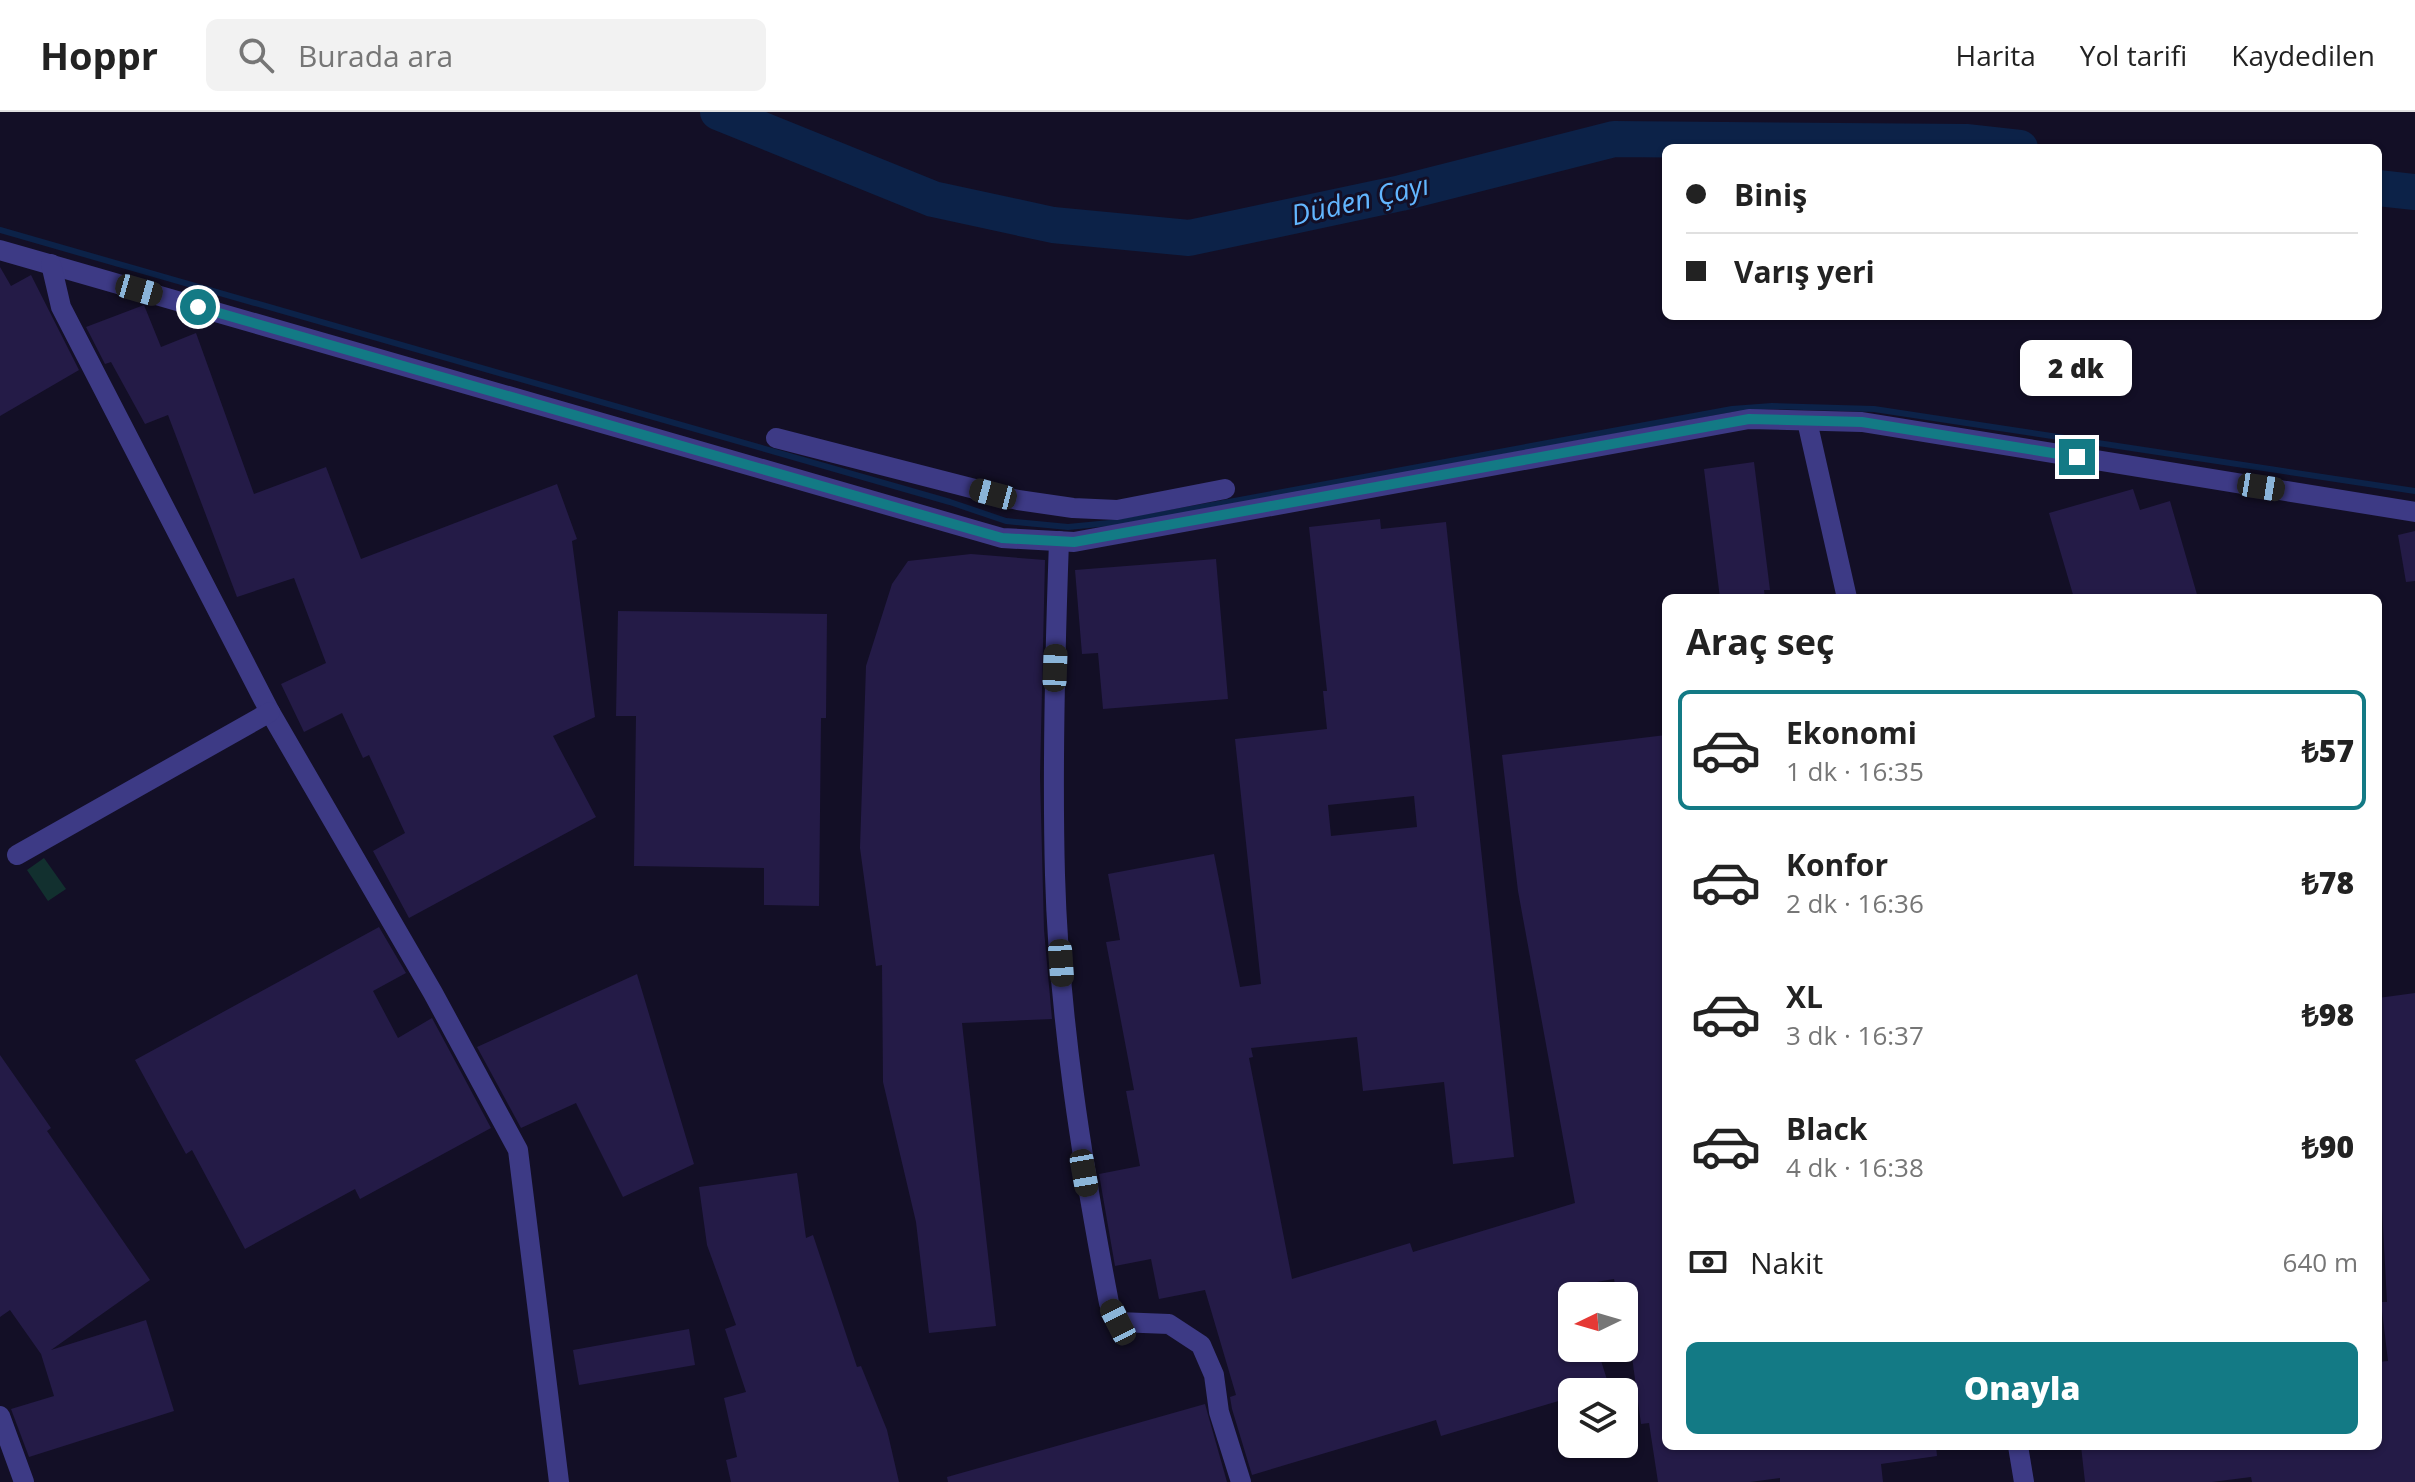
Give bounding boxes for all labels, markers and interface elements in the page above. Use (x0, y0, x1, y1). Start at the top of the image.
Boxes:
search box (206, 19, 766, 91)
text: Hoppr (40, 29, 158, 81)
icon: search (234, 33, 278, 77)
text: Burada ara (298, 35, 453, 76)
text: Harita (1956, 36, 2036, 74)
text: Yol tarifi (2080, 36, 2187, 74)
text: Kaydedilen (2231, 36, 2375, 74)
water label: Düden Çayı (1287, 165, 1433, 233)
text: Biniş (1734, 174, 1807, 215)
text: Varış yeri (1734, 251, 1875, 292)
car (113, 272, 165, 308)
route start (180, 289, 216, 325)
callout: 2 dk (2021, 341, 2133, 397)
text: 2 dk (2048, 350, 2104, 386)
route end (2059, 439, 2095, 475)
car (2235, 471, 2287, 503)
car (967, 476, 1019, 512)
text: Araç seç (1686, 617, 1834, 666)
car (1042, 644, 1068, 692)
text: Ekonomi (1786, 712, 1917, 753)
icon: car (1690, 714, 1762, 786)
text: ₺57 (2302, 730, 2354, 771)
text: 1 dk · 16:35 (1786, 753, 1924, 789)
text: Konfor (1786, 844, 1888, 885)
icon: car (1690, 846, 1762, 918)
text: ₺78 (2302, 862, 2354, 903)
text: 2 dk · 16:36 (1786, 885, 1924, 921)
car (1047, 938, 1075, 988)
text: XL (1786, 976, 1823, 1017)
icon: car (1690, 978, 1762, 1050)
text: ₺98 (2302, 994, 2354, 1035)
text: 3 dk · 16:37 (1786, 1017, 1924, 1053)
text: Black (1786, 1108, 1867, 1149)
icon: car (1690, 1110, 1762, 1182)
text: ₺90 (2302, 1126, 2354, 1167)
car (1068, 1147, 1100, 1199)
text: 4 dk · 16:38 (1786, 1149, 1924, 1185)
icon: cash (1686, 1240, 1730, 1284)
text: Nakit (1750, 1242, 1823, 1283)
text: 640 m (2283, 1244, 2358, 1280)
north arrow (1558, 1282, 1638, 1362)
map controls (1558, 1282, 1638, 1458)
car (1096, 1295, 1140, 1349)
button: Onayla (1686, 1342, 2358, 1434)
button: layers (1558, 1378, 1638, 1458)

